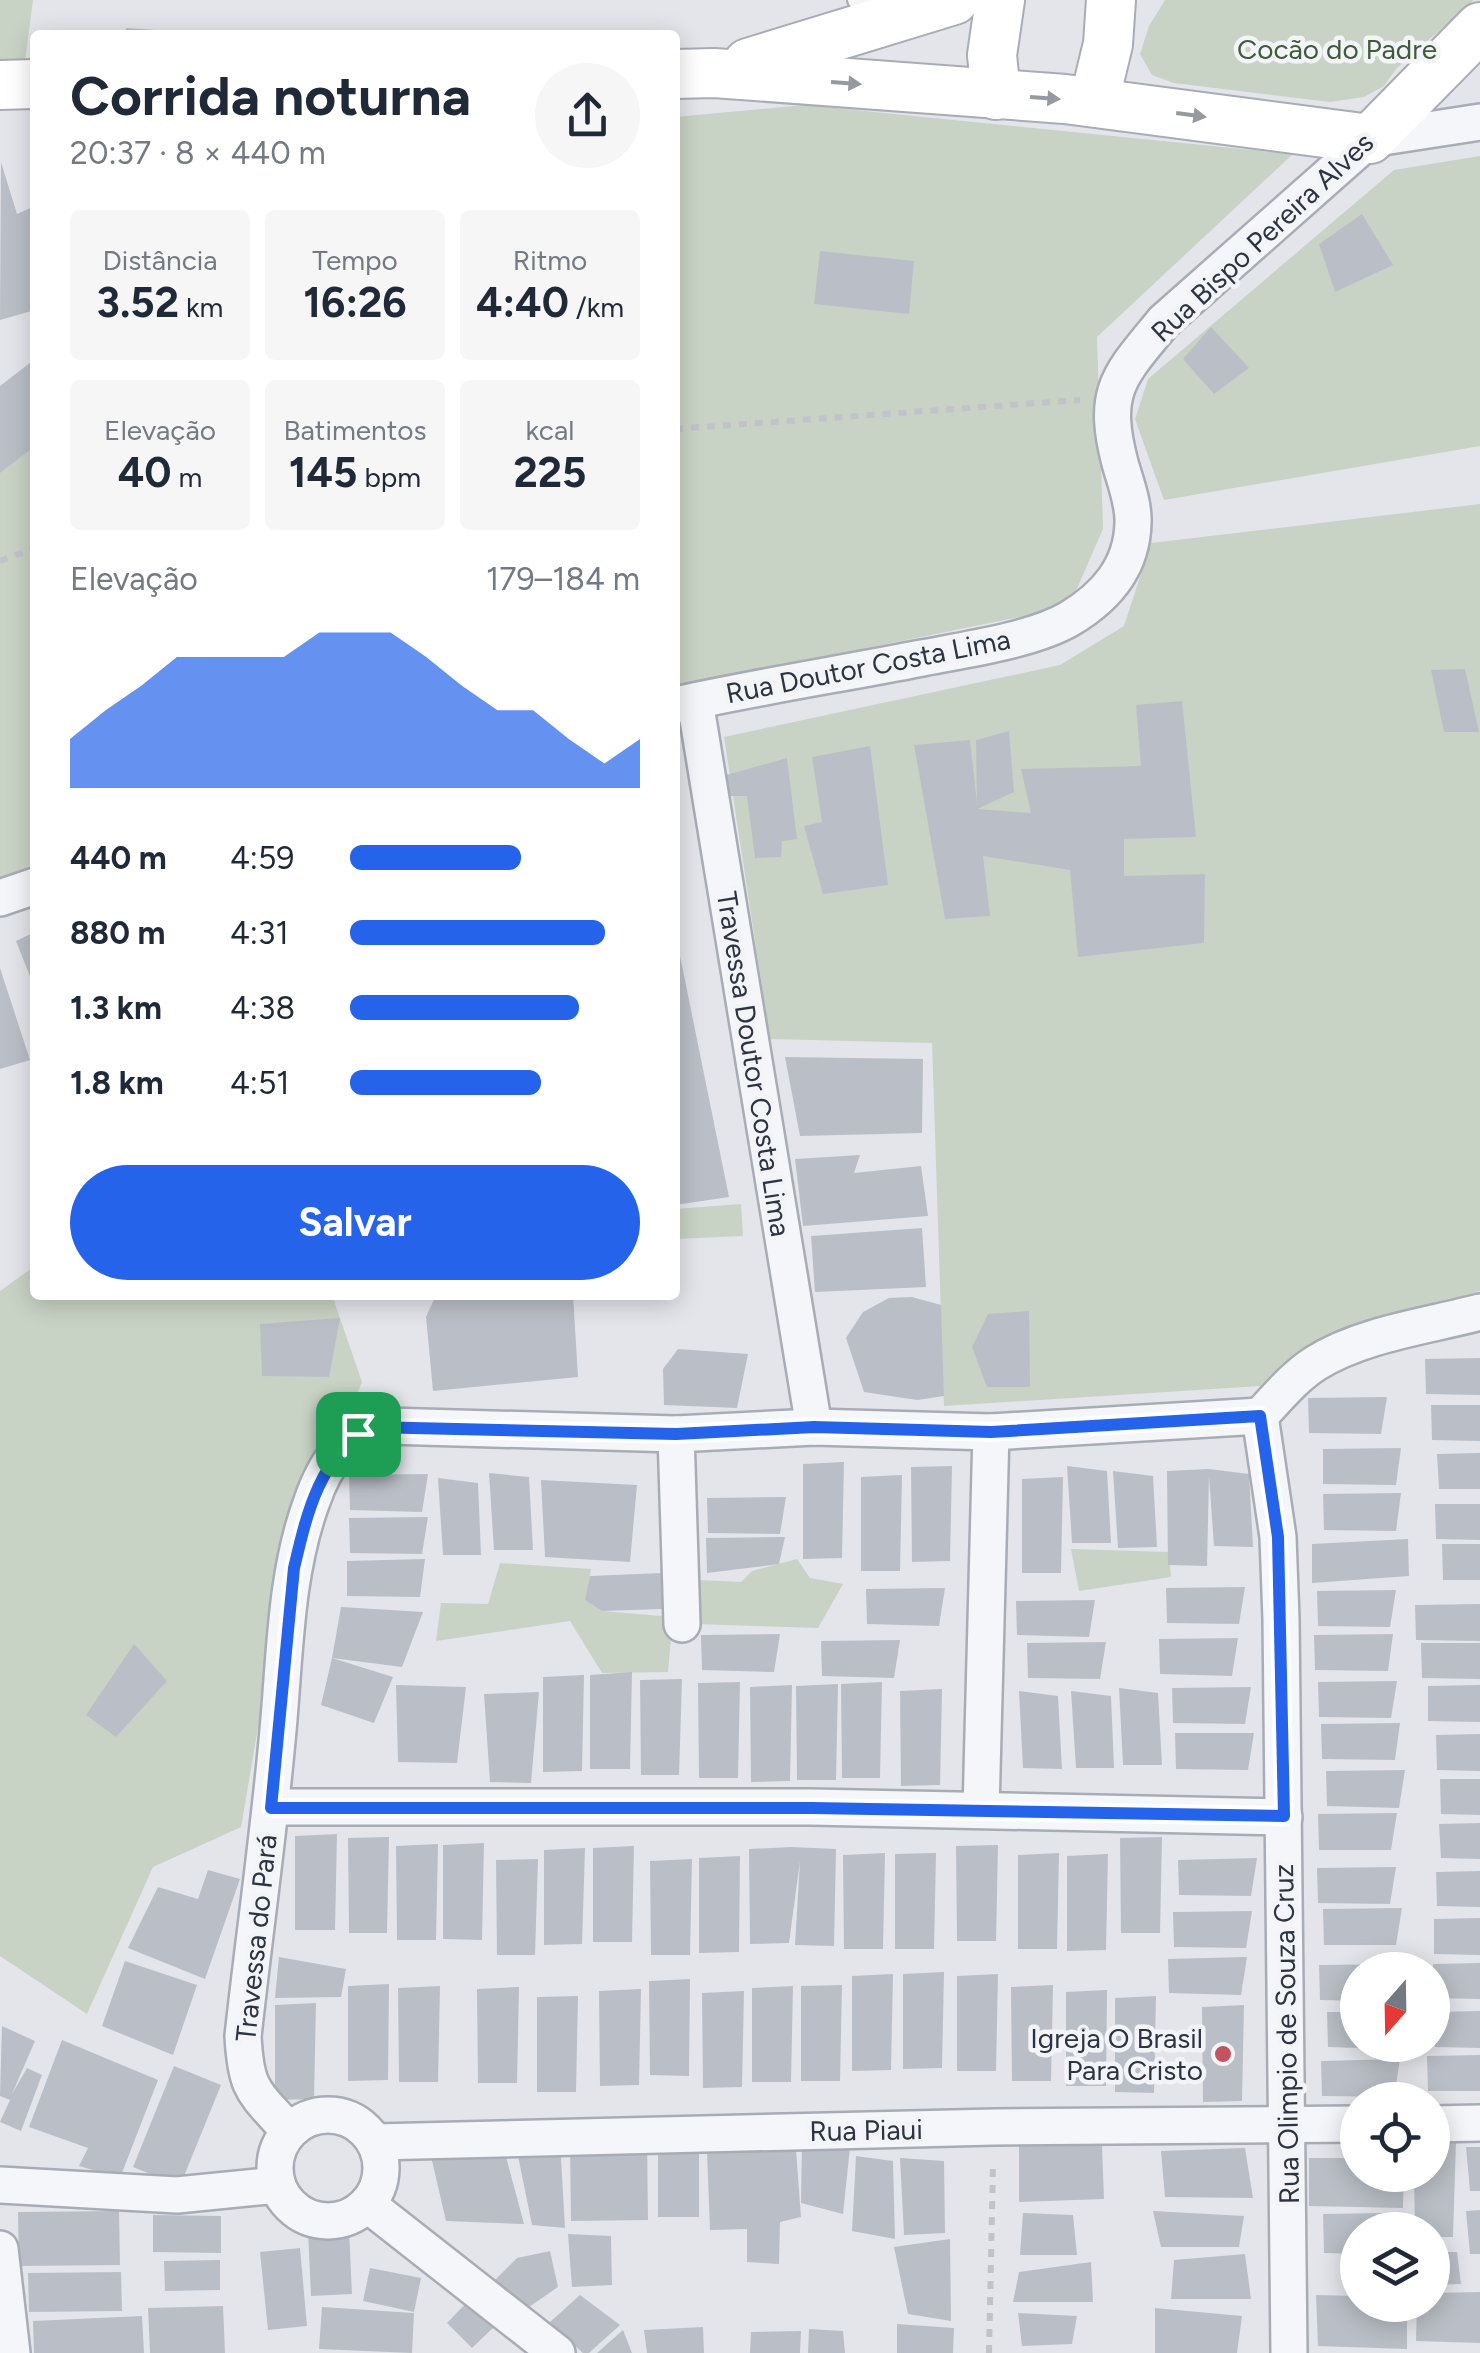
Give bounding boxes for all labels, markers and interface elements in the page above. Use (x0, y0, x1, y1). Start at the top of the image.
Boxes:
park label: Cocão do Padre (1237, 32, 1437, 66)
text: Corrida noturna (70, 63, 471, 129)
button: share (535, 63, 640, 168)
one-way arrow (831, 76, 863, 92)
one-way arrow (1030, 90, 1061, 106)
one-way arrow (1175, 107, 1207, 123)
street label: Rua Bispo Pereira Alves (1144, 125, 1380, 349)
text: 20:37 · 8 × 440 m (70, 134, 326, 172)
text: Distância (102, 243, 218, 277)
text: Tempo (312, 243, 398, 277)
text: Ritmo (513, 243, 587, 277)
text: 3.52 (97, 277, 179, 328)
text: 16:26 (303, 277, 407, 328)
text: 4:40 (476, 277, 569, 328)
text: km (179, 290, 223, 324)
text: /km (569, 290, 624, 324)
text: Elevação (104, 413, 216, 447)
text: Batimentos (283, 413, 427, 447)
text: kcal (526, 413, 574, 447)
text: 40 (118, 447, 172, 498)
text: 145 (289, 447, 358, 498)
text: 225 (513, 447, 587, 498)
text: m (172, 460, 202, 494)
text: bpm (358, 460, 421, 494)
text: Elevação (70, 560, 198, 598)
text: 179–184 m (486, 560, 640, 598)
street label: Rua Doutor Costa Lima (723, 622, 1013, 710)
text: 440 m (70, 839, 167, 877)
text: 4:59 (230, 839, 294, 877)
street label: Travessa Doutor Costa Lima (710, 889, 798, 1239)
text: 880 m (70, 914, 165, 952)
text: 4:31 (230, 914, 289, 952)
text: 1.3 km (70, 989, 162, 1027)
text: 4:38 (230, 989, 295, 1027)
text: 1.8 km (70, 1064, 164, 1102)
text: 4:51 (230, 1064, 290, 1102)
button: Salvar (70, 1165, 640, 1280)
pin (316, 1392, 401, 1477)
icon: arrive (331, 1407, 386, 1462)
street label: Travessa do Pará (228, 1833, 284, 2043)
street label: Rua Olimpio de Souza Cruz (1266, 1864, 1306, 2204)
north arrow (1340, 1952, 1450, 2062)
map controls (1340, 1952, 1450, 2322)
place label: Igreja O Brasil Para Cristo (1030, 2021, 1203, 2087)
marker: Igreja O Brasil Para Cristo (1212, 2043, 1234, 2065)
button: locate (1340, 2082, 1450, 2192)
street label: Rua Piaui (809, 2112, 923, 2148)
button: layers (1340, 2212, 1450, 2322)

